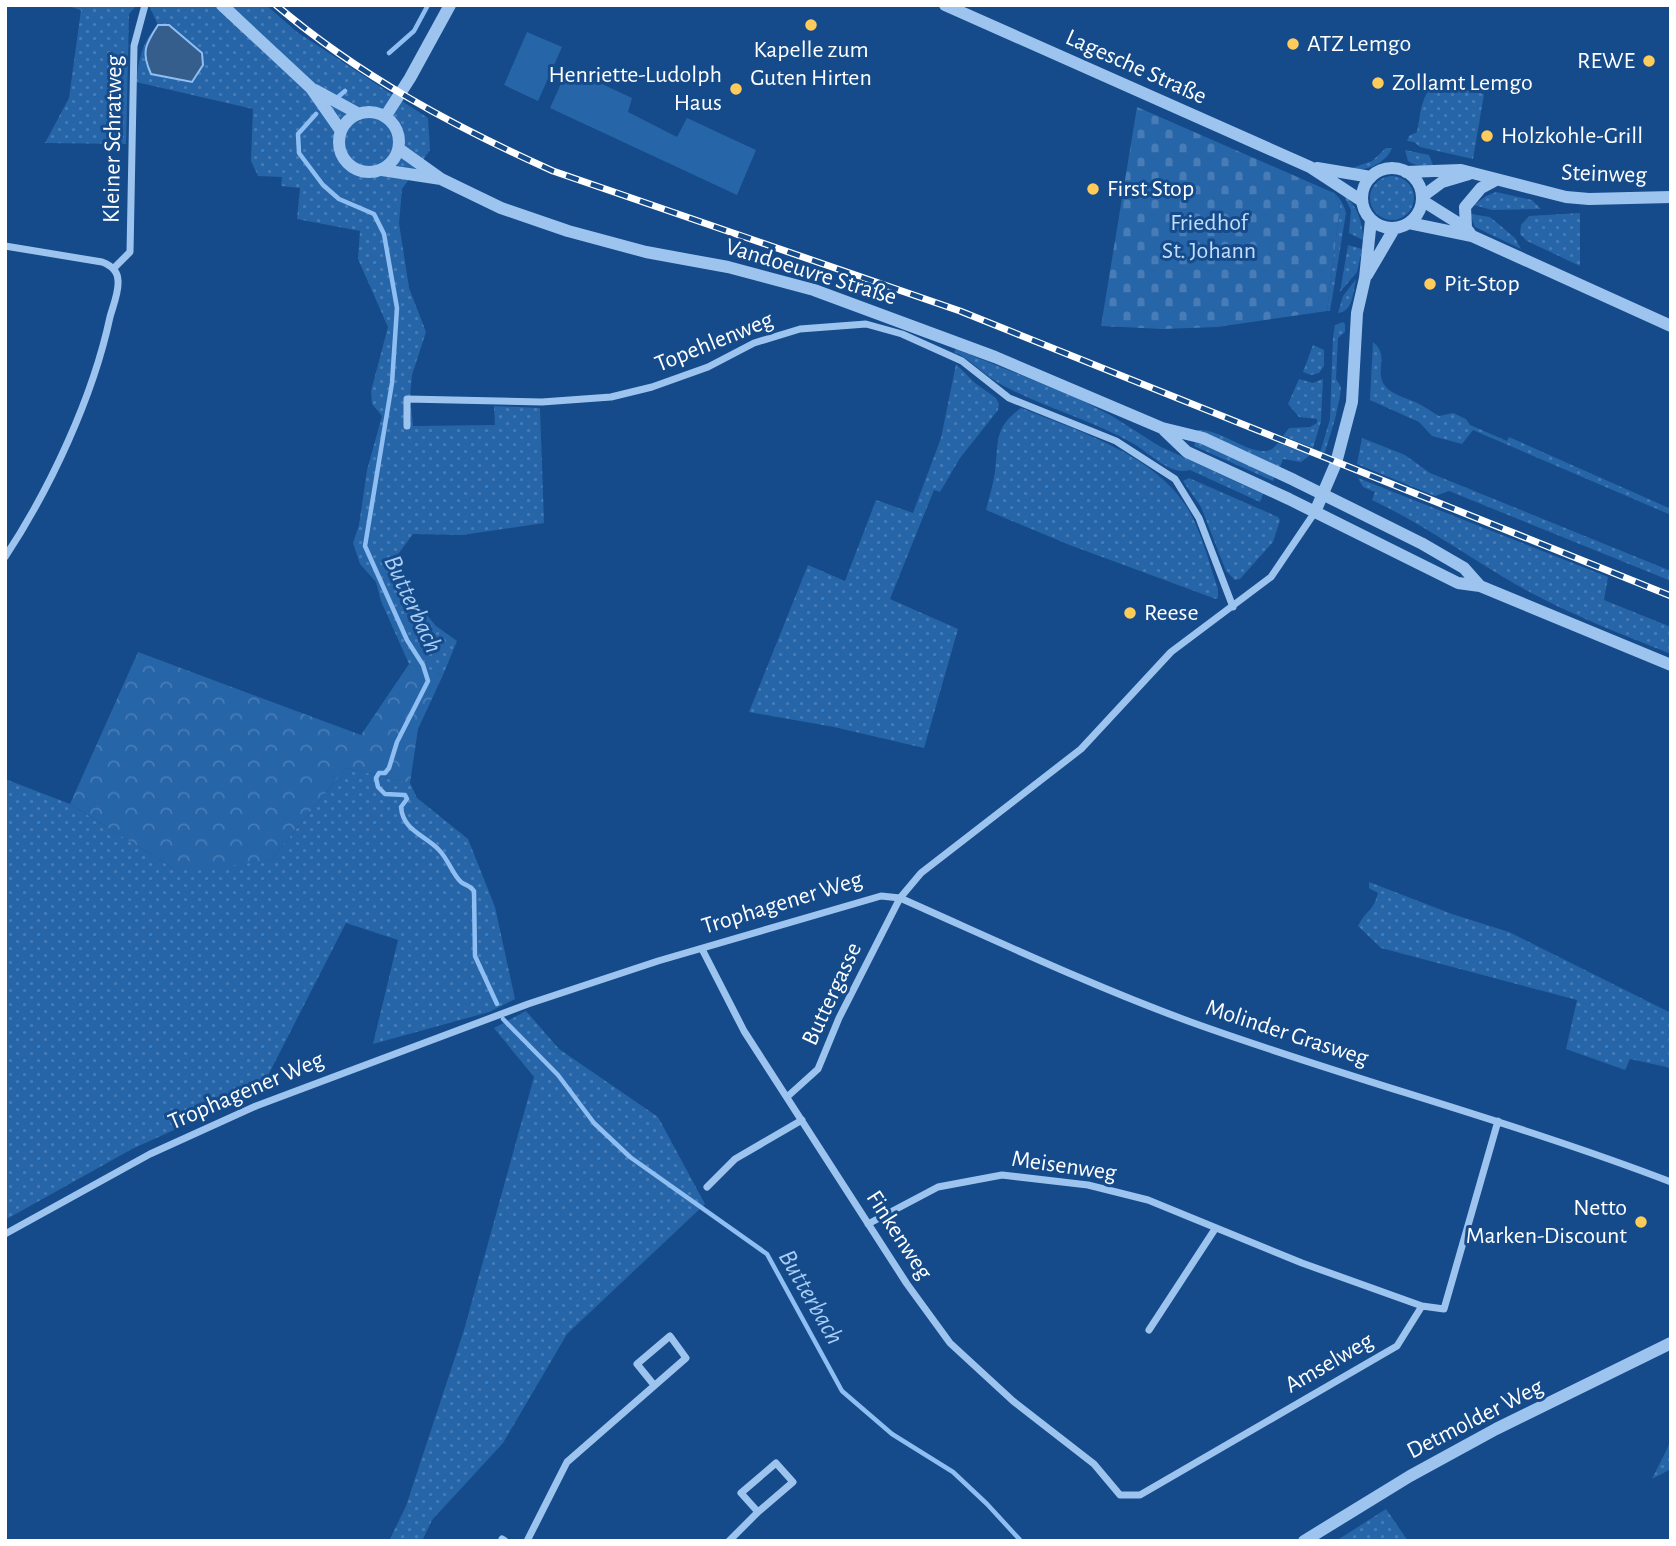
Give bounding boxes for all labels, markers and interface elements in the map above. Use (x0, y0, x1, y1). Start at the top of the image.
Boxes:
marker: Kapelle zum Guten Hirten (803, 17, 819, 33)
street label: Lagesche Straße (1062, 25, 1210, 109)
place label: ATZ Lemgo (1307, 32, 1411, 56)
marker: ATZ Lemgo (1285, 36, 1301, 52)
place label: Kapelle zum Guten Hirten (750, 38, 872, 90)
place label: REWE (1577, 49, 1635, 73)
marker: REWE (1641, 53, 1657, 69)
street label: Kleiner Schratweg (100, 54, 126, 223)
place label: Henriette-Ludolph Haus (549, 63, 722, 115)
place label: Zollamt Lemgo (1392, 71, 1533, 95)
marker: Zollamt Lemgo (1370, 75, 1386, 91)
marker: Henriette-Ludolph Haus (728, 81, 744, 97)
place label: Holzkohle-Grill (1501, 124, 1643, 148)
marker: Holzkohle-Grill (1479, 128, 1495, 144)
street label: Steinweg (1561, 161, 1648, 188)
place label: First Stop (1107, 177, 1194, 201)
marker: First Stop (1085, 181, 1101, 197)
park label: Friedhof St. Johann (1162, 211, 1256, 263)
street label: Vandoeuvre Straße (723, 235, 899, 309)
place label: Pit-Stop (1444, 272, 1520, 296)
marker: Pit-Stop (1422, 276, 1438, 292)
street label: Topehlenweg (652, 307, 777, 377)
water label: Butterbach (379, 551, 447, 657)
place label: Reese (1144, 601, 1199, 625)
marker: Reese (1122, 605, 1138, 621)
street label: Trophagener Weg (699, 867, 865, 939)
street label: Buttergasse (798, 939, 866, 1049)
street label: Molinder Grasweg (1203, 995, 1372, 1071)
street label: Trophagener Weg (165, 1047, 328, 1135)
street label: Meisenweg (1010, 1147, 1118, 1185)
street label: Finkenweg (862, 1186, 937, 1284)
place label: Netto Marken-Discount (1466, 1196, 1627, 1248)
marker: Netto Marken-Discount (1633, 1214, 1649, 1230)
water label: Butterbach (774, 1245, 848, 1349)
street label: Amselweg (1281, 1328, 1377, 1398)
street label: Detmolder Weg (1403, 1374, 1547, 1464)

